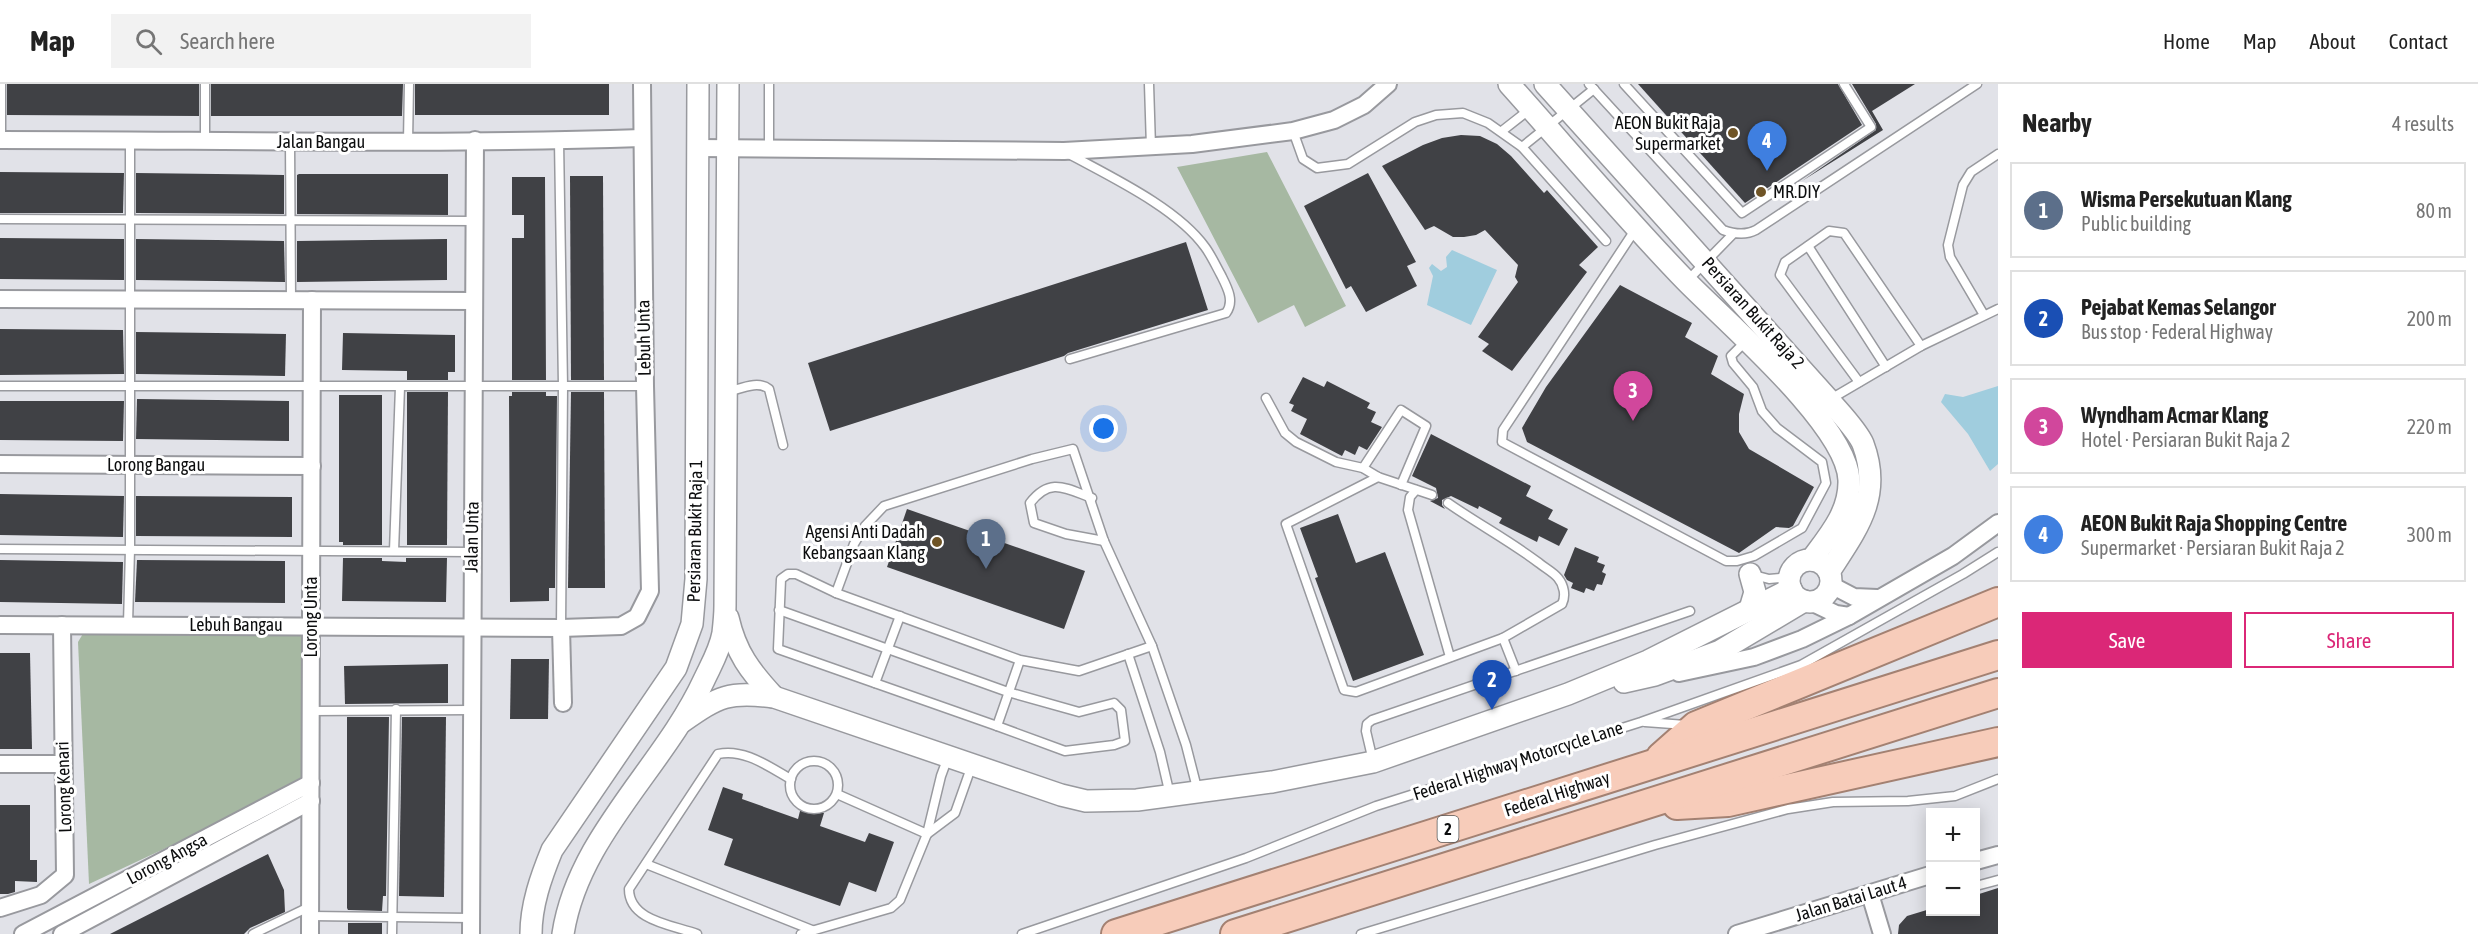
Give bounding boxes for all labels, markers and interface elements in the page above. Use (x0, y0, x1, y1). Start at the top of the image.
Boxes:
search box (111, 14, 531, 68)
text: Map (30, 25, 75, 57)
icon: search (132, 25, 165, 58)
text: Search here (180, 28, 275, 54)
text: Home (2163, 29, 2210, 53)
text: Map (2243, 29, 2277, 53)
text: About (2310, 29, 2356, 53)
text: Contact (2389, 29, 2448, 53)
text: Nearby (2022, 108, 2092, 138)
place label: AEON Bukit Raja Supermarket (1615, 112, 1721, 154)
text: 4 results (2392, 112, 2454, 135)
pin: 4 (1748, 122, 1786, 171)
marker: AEON Bukit Raja Supermarket (1726, 126, 1740, 140)
street label: Jalan Bangau (277, 131, 365, 152)
place label: MR.DIY (1773, 181, 1820, 202)
marker: MR.DIY (1754, 185, 1768, 199)
text: Wisma Persekutuan Klang (2081, 186, 2292, 212)
text: 1 (2039, 199, 2048, 222)
text: 80 m (2416, 199, 2452, 222)
text: Public building (2081, 212, 2191, 235)
street label: Persiaran Bukit Raja 2 (1698, 253, 1809, 373)
text: Pejabat Kemas Selangor (2081, 294, 2276, 320)
street label: Lebuh Unta (632, 300, 655, 376)
text: 2 (2039, 307, 2048, 330)
text: 200 m (2407, 307, 2452, 330)
text: Bus stop · Federal Highway (2081, 320, 2273, 343)
pin: 3 (1614, 372, 1652, 421)
text: Wyndham Acmar Klang (2081, 402, 2268, 428)
your location (1089, 414, 1118, 443)
text: 3 (2039, 415, 2048, 438)
text: 220 m (2407, 415, 2452, 438)
text: Hotel · Persiaran Bukit Raja 2 (2081, 428, 2290, 451)
street label: Lorong Bangau (107, 454, 205, 475)
street label: Persiaran Bukit Raja 1 (683, 459, 706, 603)
street label: Jalan Unta (460, 501, 483, 573)
text: AEON Bukit Raja Shopping Centre (2081, 510, 2347, 536)
pin: 1 (966, 520, 1006, 569)
place label: Agensi Anti Dadah Kebangsaan Klang (802, 521, 925, 563)
text: 4 (2039, 523, 2048, 546)
text: 300 m (2407, 523, 2452, 546)
marker: Agensi Anti Dadah Kebangsaan Klang (930, 535, 944, 549)
text: Supermarket · Persiaran Bukit Raja 2 (2081, 536, 2345, 559)
street label: Lorong Unta (300, 576, 321, 658)
button: Save (2022, 612, 2232, 668)
button: Share (2244, 612, 2454, 668)
street label: Lebuh Bangau (189, 614, 283, 635)
pin: 2 (1472, 660, 1512, 710)
street label: Federal Highway Motorcycle Lane (1410, 717, 1626, 805)
street label: Lorong Kenari (51, 741, 76, 833)
street label: Federal Highway (1502, 767, 1612, 821)
map controls (1926, 808, 1980, 916)
button: + (1926, 808, 1980, 862)
road number: 2 (1438, 816, 1458, 842)
street label: Lorong Angsa (123, 829, 211, 889)
button: − (1926, 862, 1980, 916)
street label: Jalan Batai Laut 4 (1792, 872, 1909, 925)

